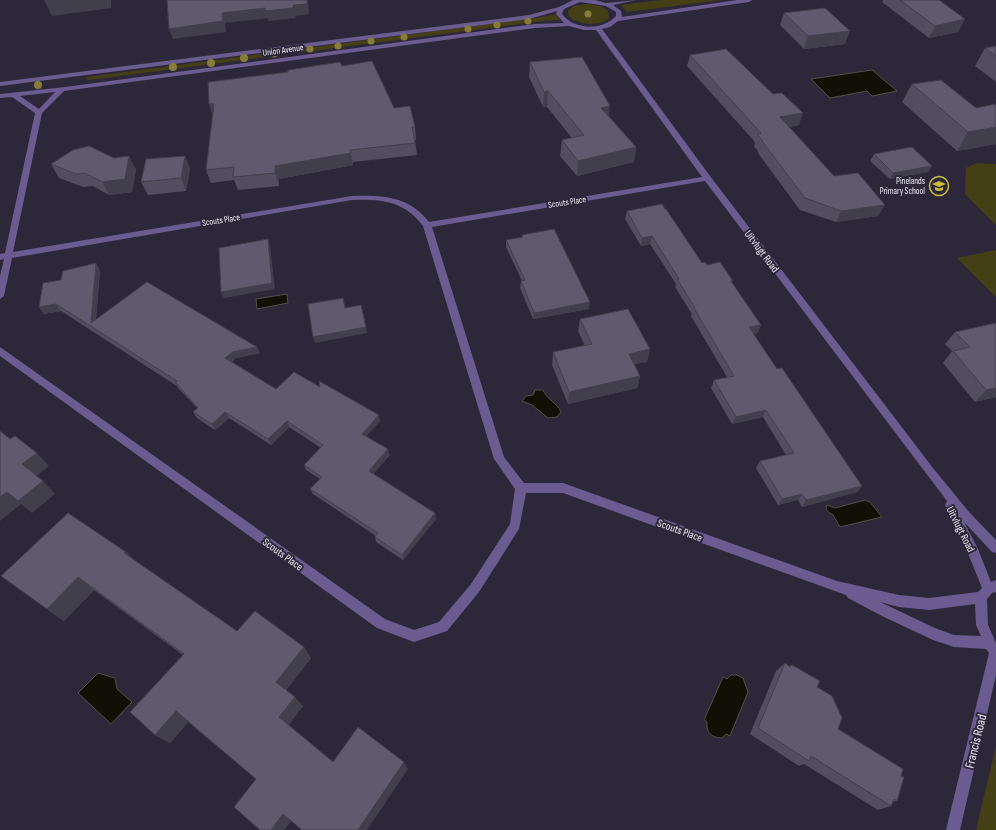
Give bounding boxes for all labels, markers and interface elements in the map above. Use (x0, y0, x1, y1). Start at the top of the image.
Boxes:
street label: Union Avenue (262, 42, 305, 59)
school or university icon: Pinelands Primary School (928, 175, 950, 197)
place label: Pinelands Primary School (880, 176, 925, 197)
street label: Scouts Place (547, 194, 587, 211)
street label: Scouts Place (201, 212, 241, 229)
street label: Uitvlugt Road (742, 228, 782, 275)
street label: Uitvlugt Road (944, 504, 978, 555)
street label: Scouts Place (656, 516, 704, 545)
street label: Scouts Place (260, 535, 306, 573)
street label: Francis Road (962, 713, 990, 770)

